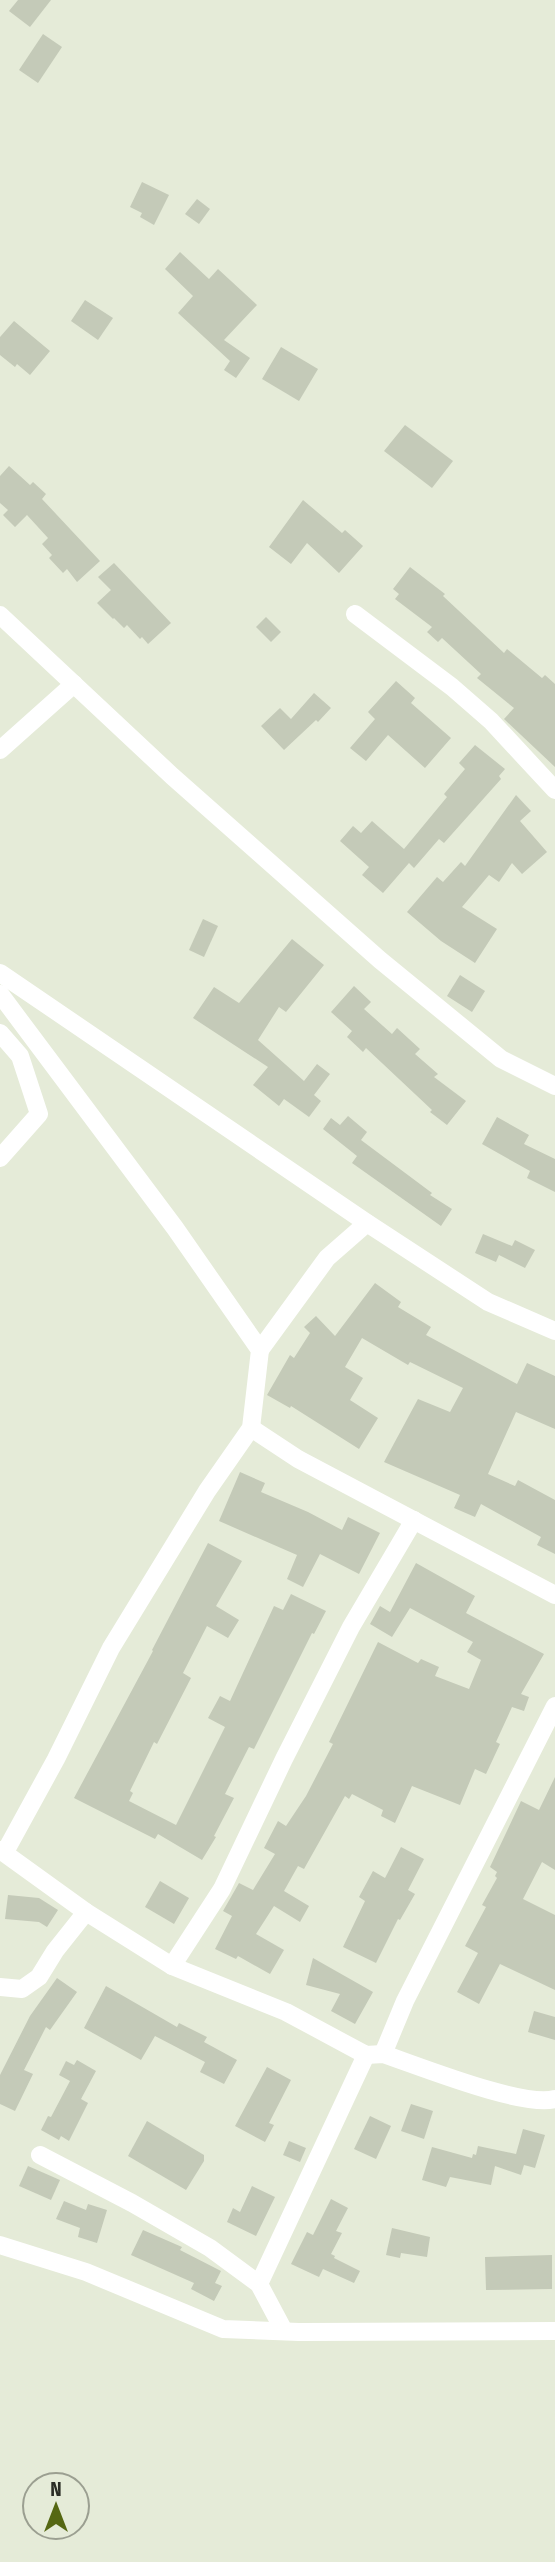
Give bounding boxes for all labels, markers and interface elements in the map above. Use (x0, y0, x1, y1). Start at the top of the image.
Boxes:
north arrow (21, 2471, 91, 2541)
text: N (50, 2478, 62, 2501)

